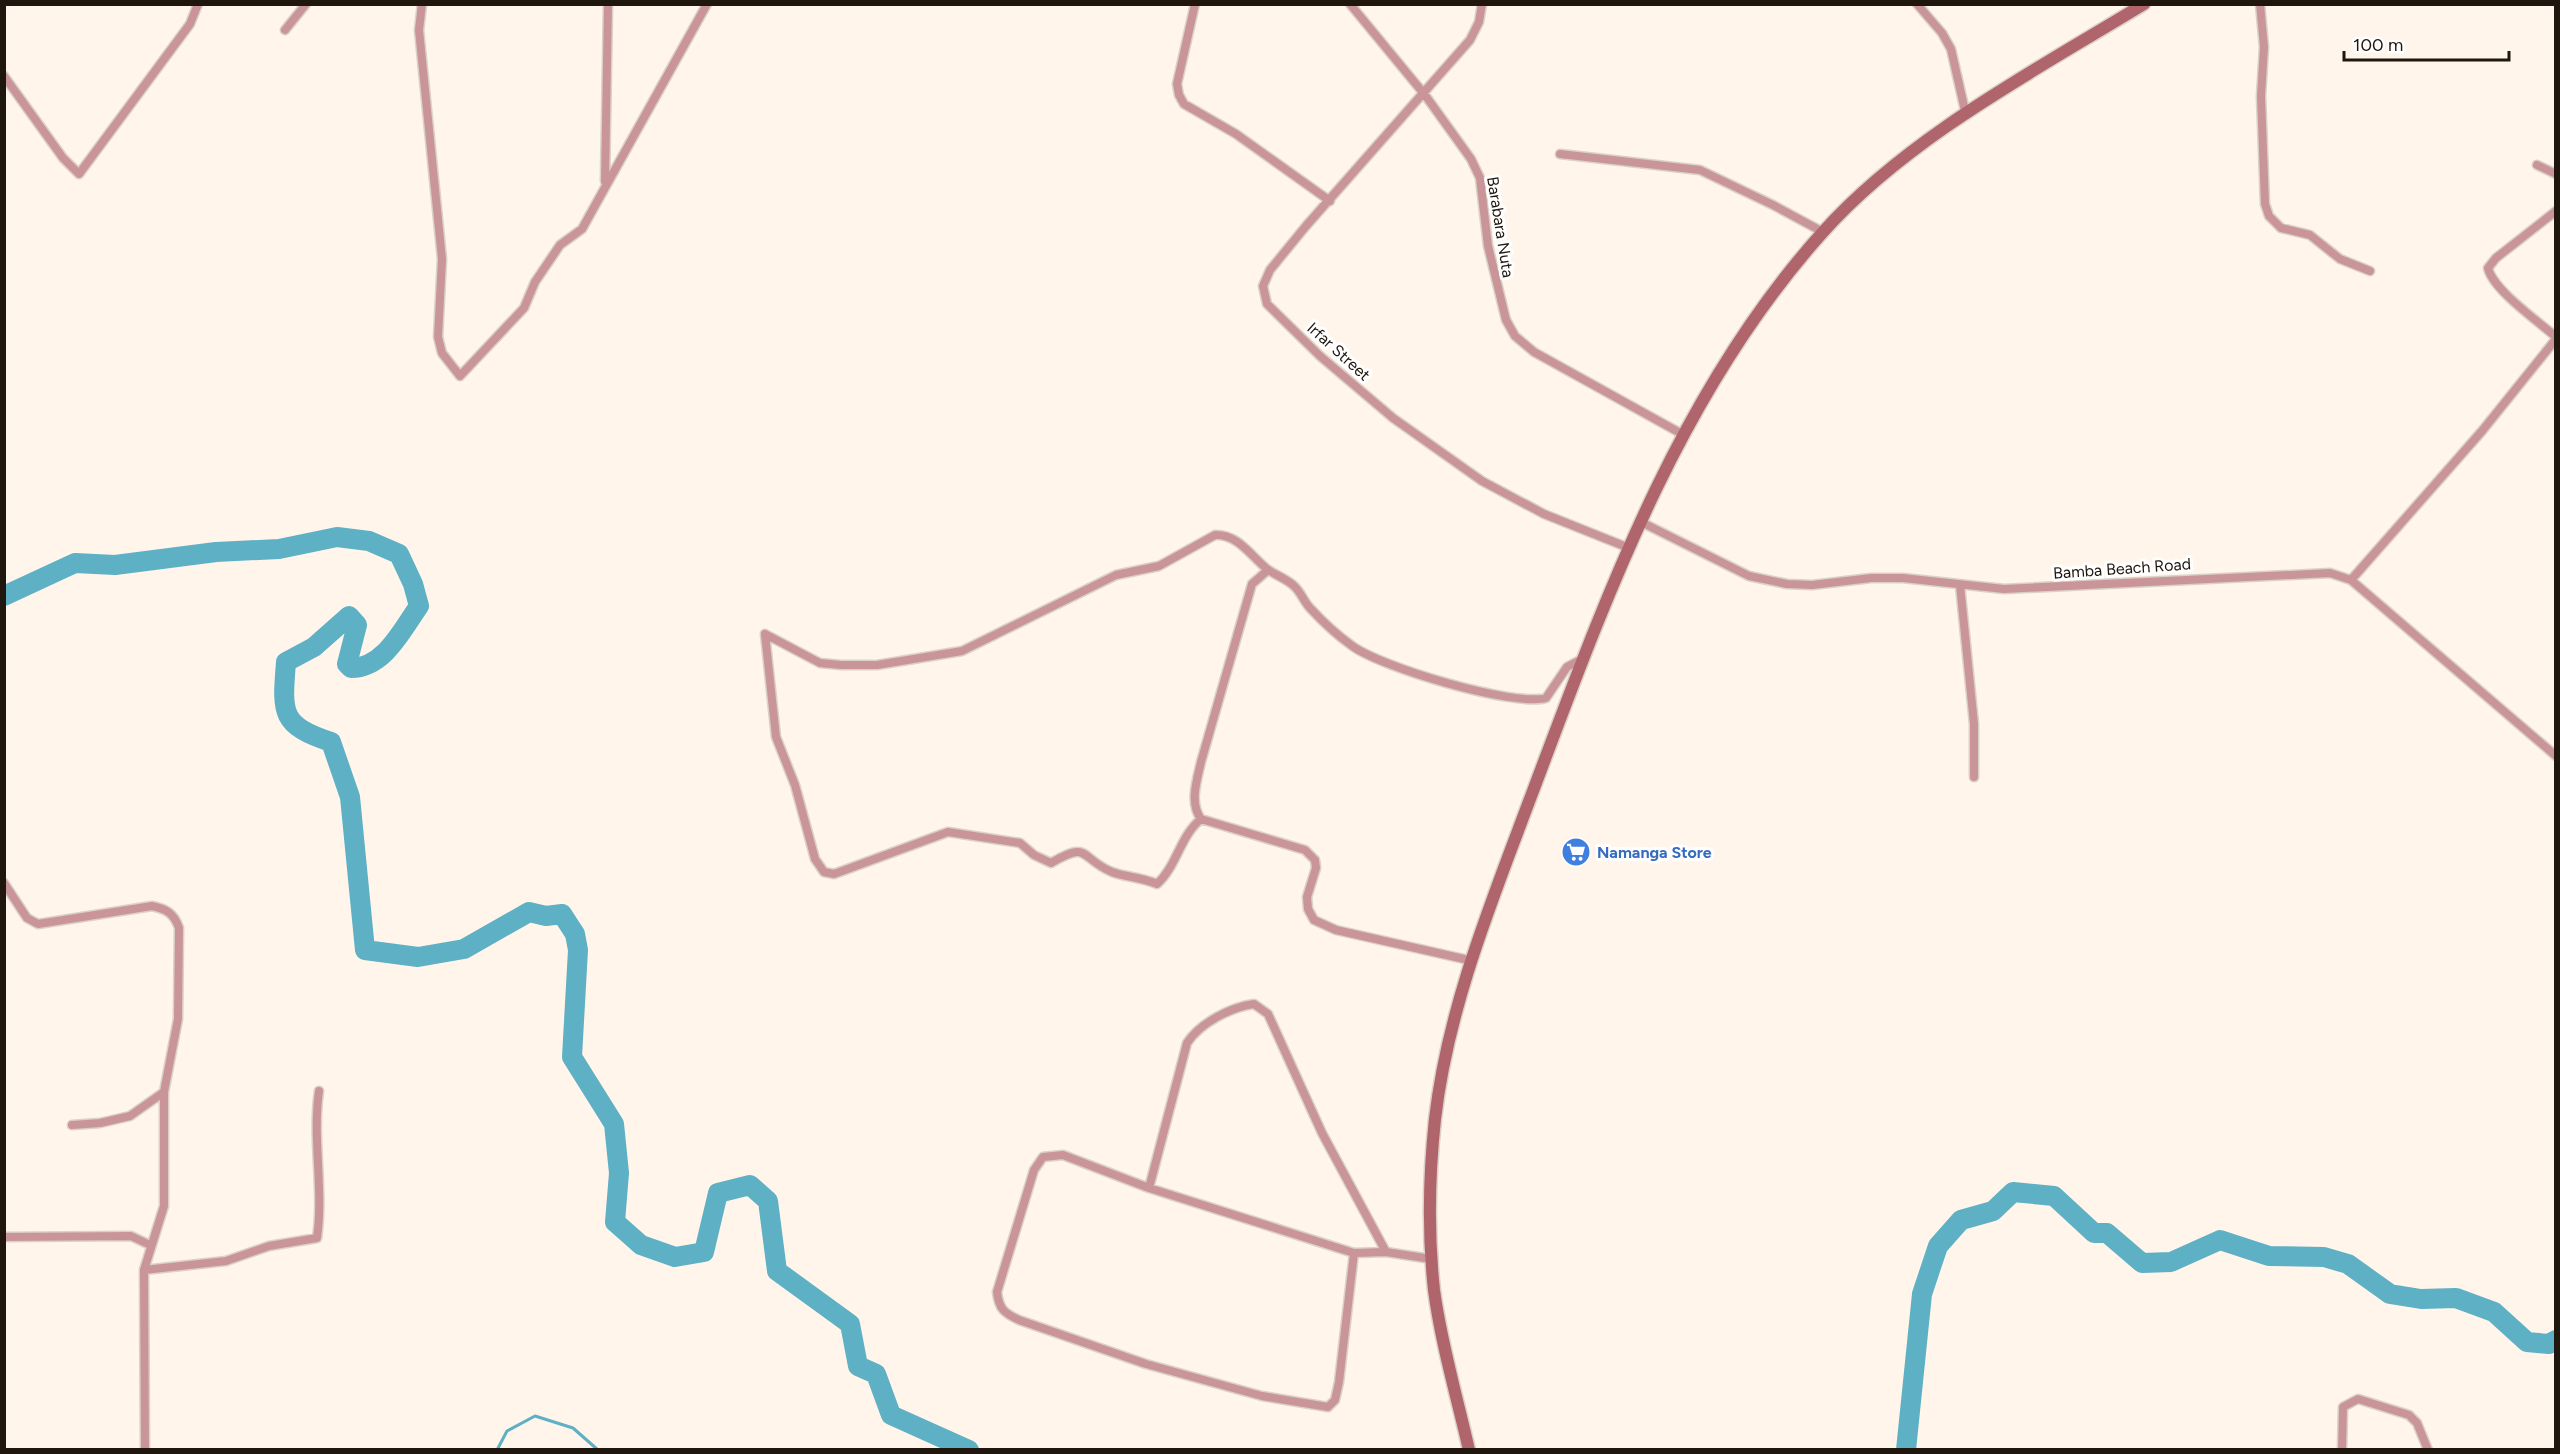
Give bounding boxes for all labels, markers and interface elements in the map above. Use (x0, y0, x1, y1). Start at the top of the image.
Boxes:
scale bar (2344, 24, 2509, 62)
text: 100 m (2353, 34, 2403, 56)
street label: Barabara Nuta (1483, 175, 1518, 279)
street label: Irfar Street (1303, 318, 1374, 385)
street label: Bamba Beach Road (2052, 554, 2192, 583)
supermarket icon: Namanga Store (1560, 836, 1592, 868)
place label: Namanga Store (1597, 843, 1712, 862)

